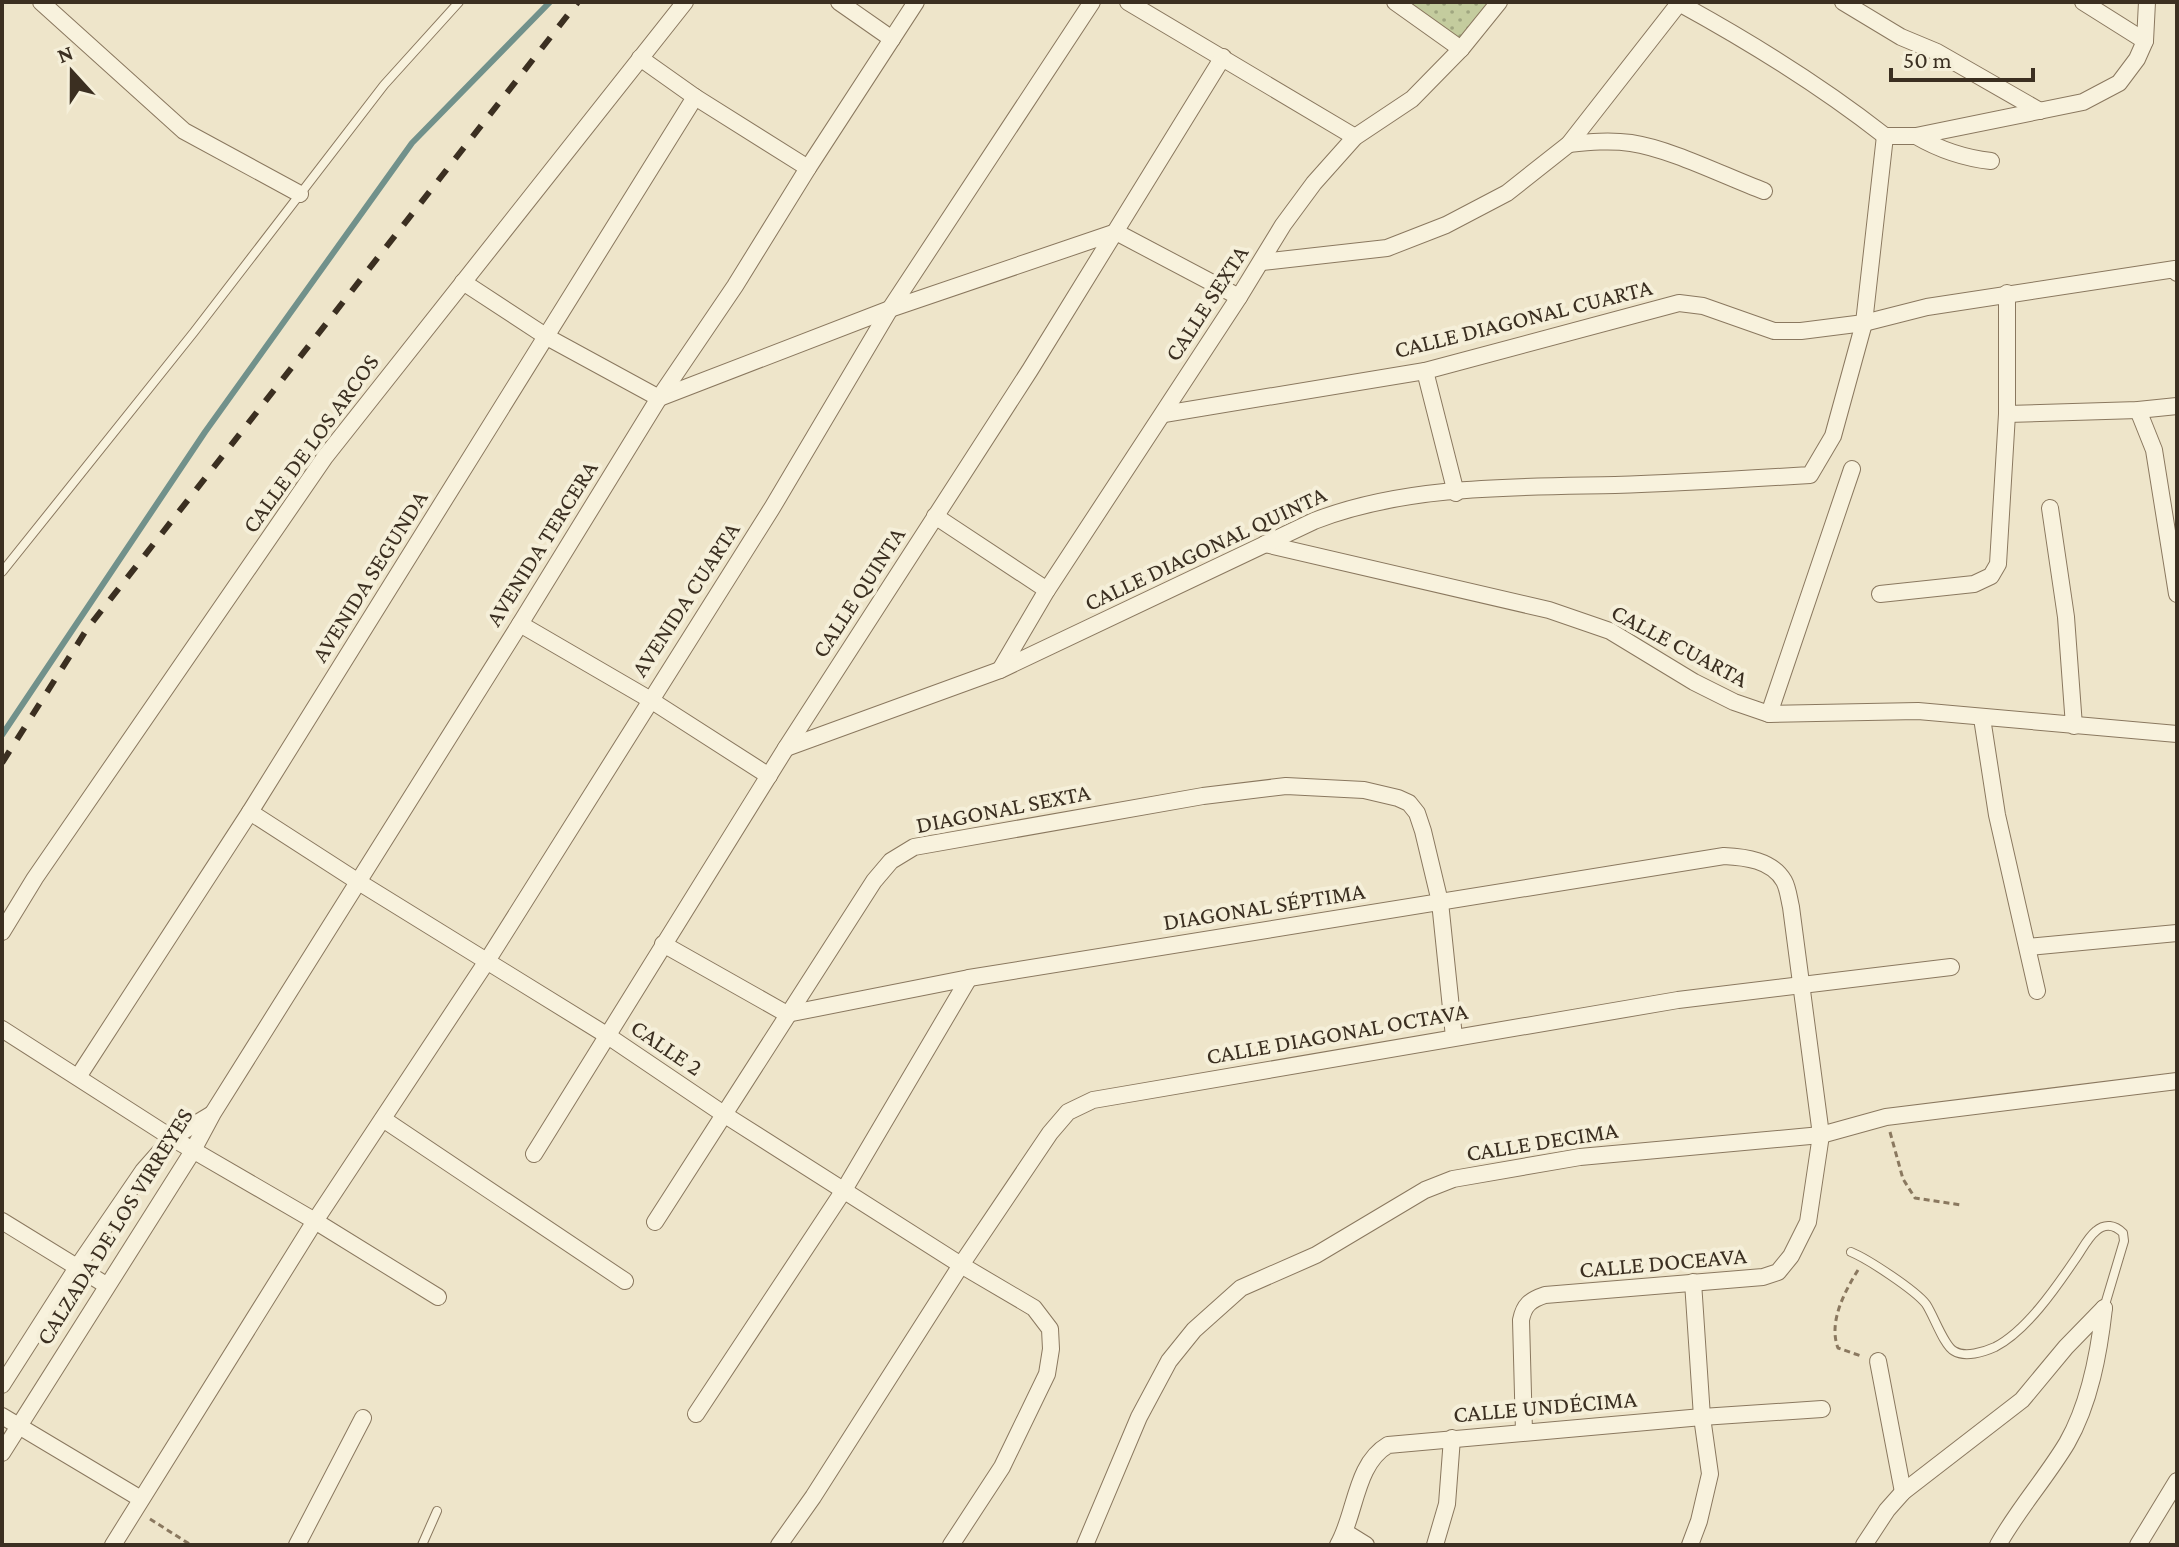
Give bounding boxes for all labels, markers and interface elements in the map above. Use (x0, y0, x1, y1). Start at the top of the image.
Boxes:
north arrow (32, 32, 112, 112)
scale bar (1891, 32, 2033, 82)
text: N (54, 39, 76, 68)
text: 50 m (1903, 46, 1952, 73)
street label: CALLE SEXTA (1159, 240, 1254, 366)
street label: CALLE DIAGONAL CUARTA (1391, 273, 1655, 363)
street label: CALLE DE LOS ARCOS (236, 348, 384, 538)
street label: AVENIDA TERCERA (479, 455, 603, 631)
street label: CALLE DIAGONAL QUINTA (1080, 480, 1330, 616)
street label: AVENIDA SEGUNDA (305, 485, 433, 667)
street label: AVENIDA CUARTA (625, 516, 745, 681)
street label: CALLE QUINTA (806, 522, 910, 662)
street label: CALLE CUARTA (1607, 598, 1753, 692)
street label: DIAGONAL SEXTA (914, 778, 1093, 838)
street label: DIAGONAL SÉPTIMA (1161, 877, 1367, 935)
street label: CALLE DIAGONAL OCTAVA (1204, 997, 1470, 1069)
street label: CALLE 2 (626, 1013, 708, 1081)
street label: CALZADA DE LOS VIRREYES (30, 1103, 198, 1349)
street label: CALLE DECIMA (1464, 1116, 1620, 1166)
street label: CALLE DOCEAVA (1578, 1241, 1748, 1283)
street label: CALLE UNDÉCIMA (1452, 1384, 1638, 1427)

